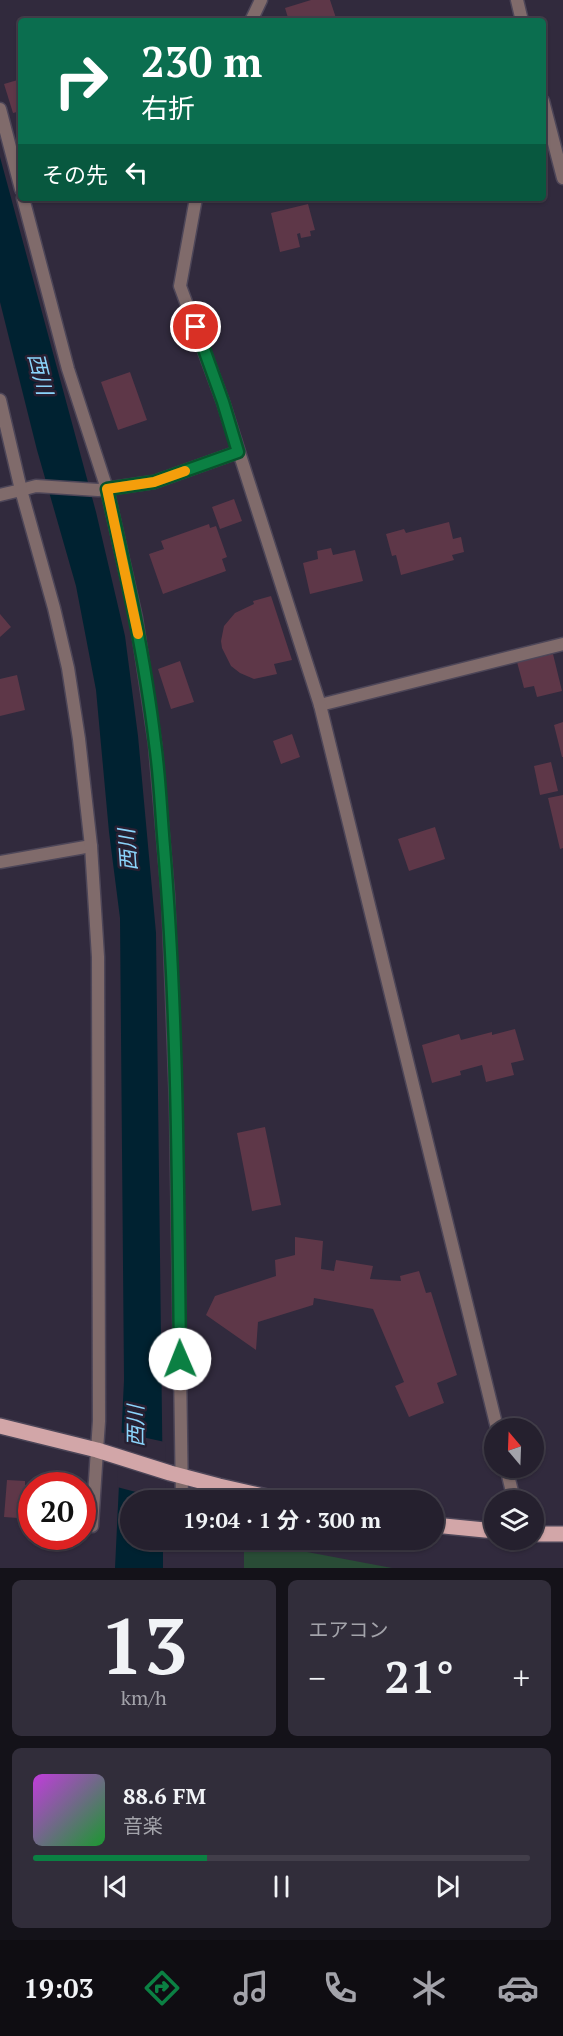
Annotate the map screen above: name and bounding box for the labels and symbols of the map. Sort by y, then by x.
pin [170,301,221,352]
water label: 西川 [22,350,60,399]
water label: 西川 [111,826,142,872]
position arrow [148,1327,212,1391]
water label: 西川 [121,1403,149,1447]
north arrow [484,1418,544,1478]
speed limit sign: 20 [18,1472,96,1550]

